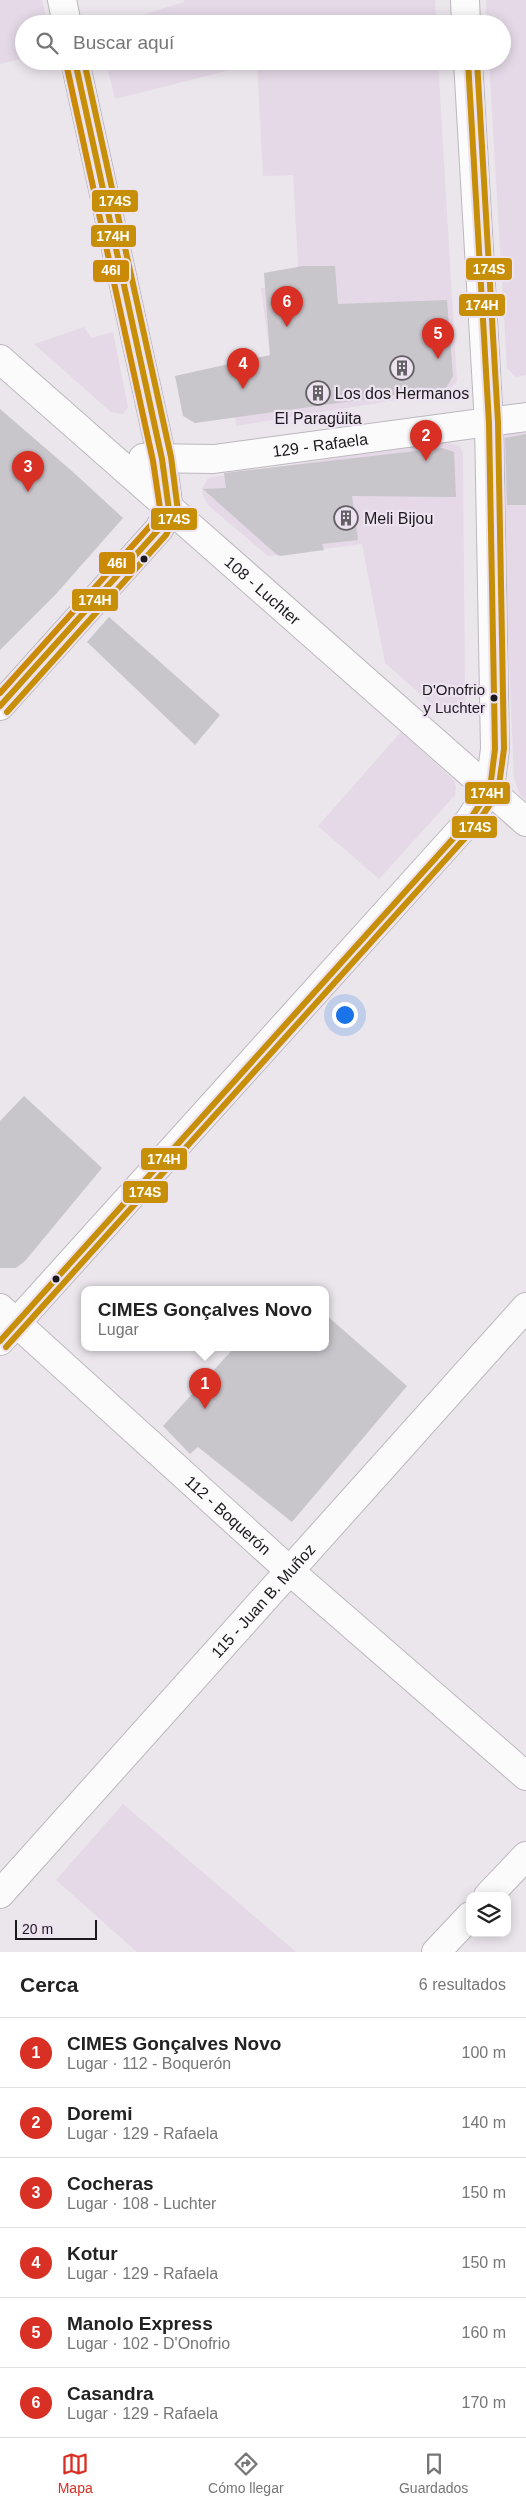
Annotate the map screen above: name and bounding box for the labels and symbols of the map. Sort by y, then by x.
line badge: 174S [91,189,139,213]
text: 174S [99,193,131,209]
line badge: 174H [90,224,137,248]
text: 174H [96,228,130,244]
line badge: 174S [465,257,513,281]
line badge: 46I [92,259,130,283]
text: 174S [473,261,505,277]
text: 46I [101,262,121,278]
pin: 6 [271,286,303,327]
line badge: 174H [458,293,506,317]
text: 174H [465,297,499,313]
pin: 5 [422,318,454,359]
pin: 4 [227,348,259,389]
building icon: Los dos Hermanos [389,355,415,381]
building icon: El Paragüita [305,380,331,406]
place label: Los dos Hermanos [335,385,469,402]
place label: El Paragüita [274,410,362,427]
pin: 2 [410,420,442,461]
street label: 129 - Rafaela [271,430,369,460]
pin: 3 [12,451,44,492]
building icon: Meli Bijou [333,505,359,531]
line badge: 174S [150,507,198,531]
place label: Meli Bijou [364,510,433,527]
text: 174S [158,511,190,527]
line badge: 46I [98,551,136,575]
street label: 108 - Luchter [221,553,304,629]
unlabelled marker [139,554,149,564]
text: 46I [107,555,127,571]
line badge: 174H [71,588,119,612]
text: 174H [78,592,112,608]
place label: D'Onofrio y Luchter [422,681,485,716]
marker: D'Onofrio y Luchter [489,693,499,703]
line badge: 174H [464,781,511,805]
text: 174H [470,785,504,801]
line badge: 174S [451,815,498,839]
text: 174S [459,819,491,835]
your location [332,1002,358,1028]
line badge: 174H [140,1147,188,1171]
text: 174H [147,1151,181,1167]
line badge: 174S [122,1180,169,1204]
text: 174S [129,1184,161,1200]
unlabelled marker [51,1274,61,1284]
pin: 1 [189,1368,221,1409]
street label: 112 - Boquerón [182,1472,274,1558]
street label: 115 - Juan B. Muñoz [208,1541,319,1661]
scale bar [15,1917,98,1940]

